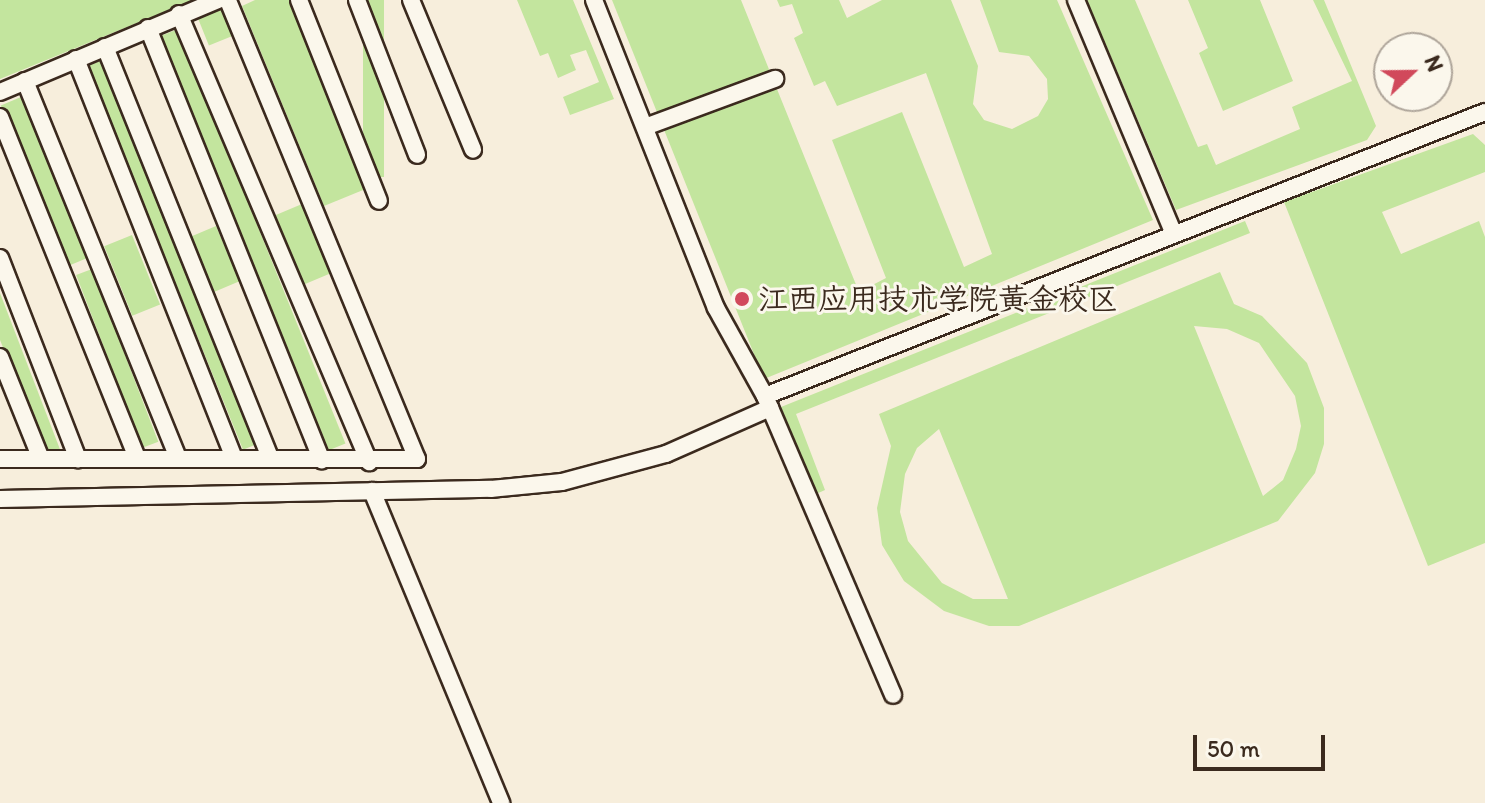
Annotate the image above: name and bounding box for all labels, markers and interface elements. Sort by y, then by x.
north arrow [1373,32,1453,112]
text: N [1419,52,1449,76]
place label: 江西应用技术学院黄金校区 [758,281,1118,317]
marker: 江西应用技术学院黄金校区 [733,290,751,308]
scale bar [1197,719,1329,769]
text: 50 m [1207,734,1260,763]

